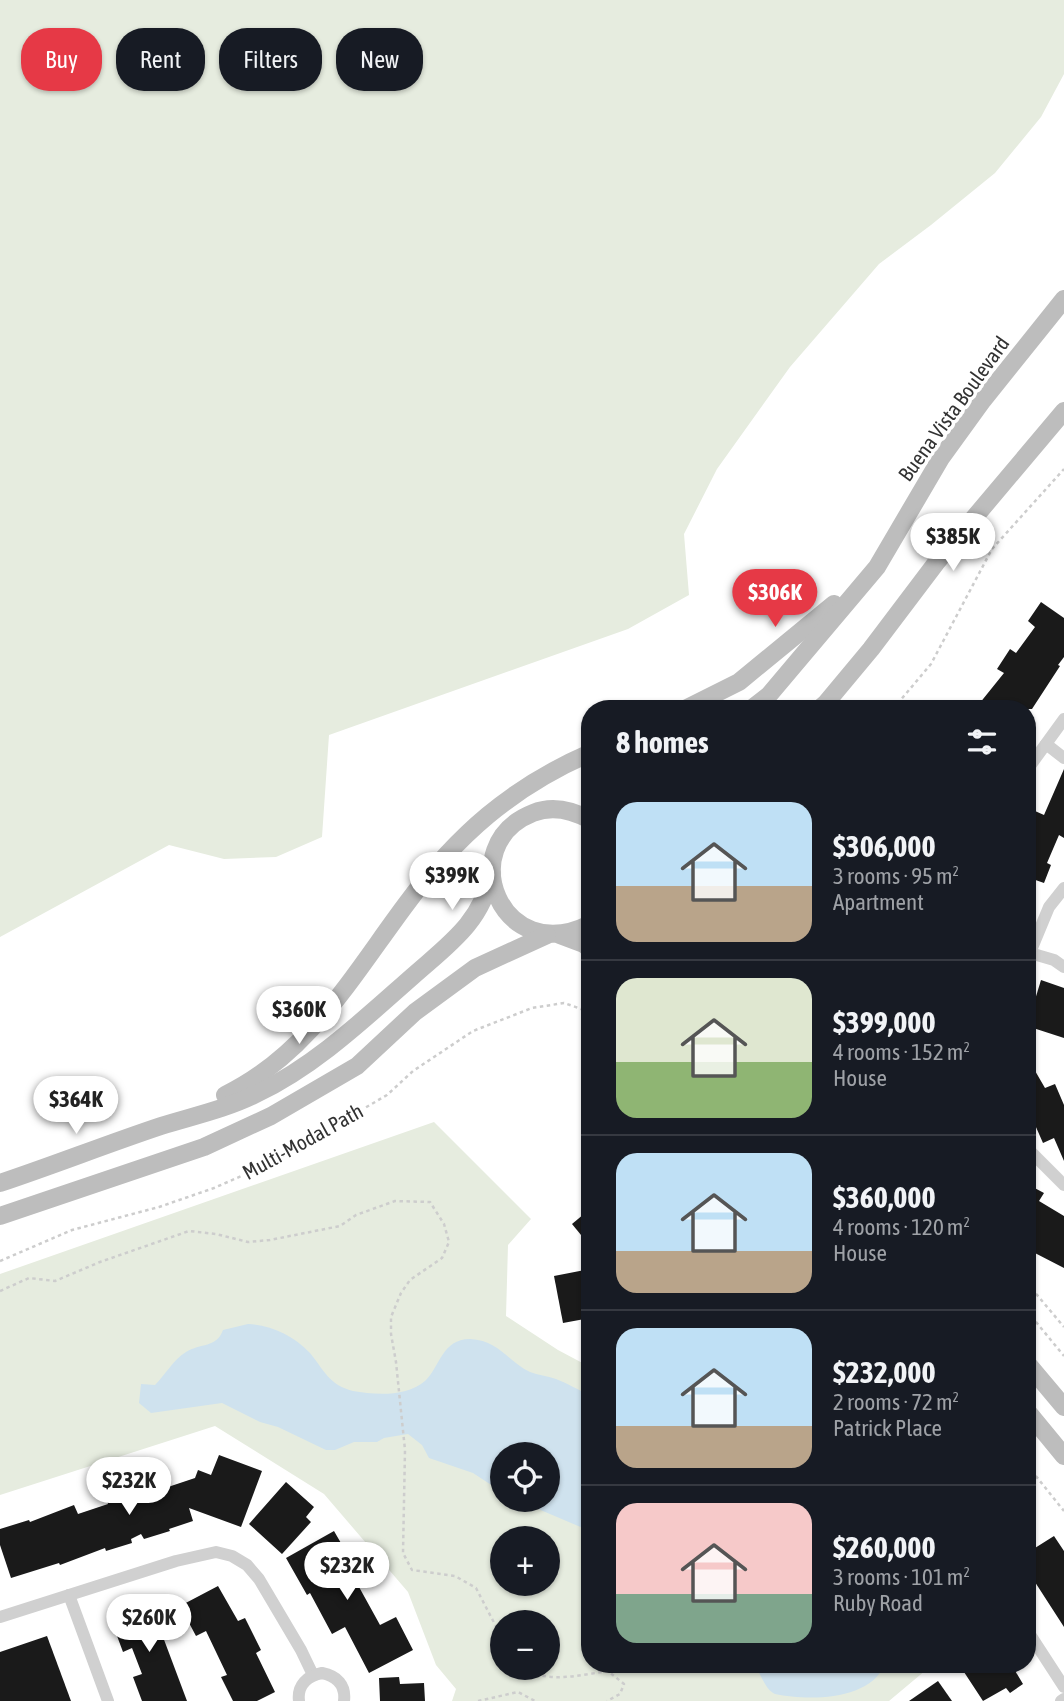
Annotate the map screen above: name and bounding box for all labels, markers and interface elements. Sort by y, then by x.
chip: Buy [21,28,102,91]
chip: Rent [116,28,205,91]
chip: Filters [219,28,322,91]
chip: New [336,28,423,91]
street label: Buena Vista Boulevard [893,332,1014,485]
pin: $385K [904,514,1002,573]
text: $385K [926,523,980,549]
pin: $306K [726,570,824,629]
text: $306K [748,579,802,605]
icon: filters [963,723,1001,761]
text: 8 homes [616,725,709,759]
text: $306,000 [833,829,936,863]
icon: home [672,830,756,914]
pin: $399K [403,852,501,912]
text: $399K [425,862,479,888]
text: 3 rooms · 95 m² [833,863,959,889]
text: Apartment [833,889,924,915]
pin: $360K [250,986,348,1046]
text: $360K [272,996,326,1022]
text: $399,000 [833,1005,936,1039]
icon: home [672,1006,756,1090]
text: 4 rooms · 152 m² [833,1039,970,1065]
text: House [833,1065,887,1091]
pin: $364K [27,1076,125,1136]
text: $364K [49,1086,103,1112]
street label: Multi-Modal Path [238,1098,367,1184]
text: $360,000 [833,1180,936,1214]
icon: home [672,1181,756,1265]
text: 4 rooms · 120 m² [833,1214,970,1240]
text: House [833,1240,887,1266]
text: $232,000 [833,1355,936,1389]
icon: home [672,1356,756,1440]
text: 2 rooms · 72 m² [833,1389,959,1415]
text: Patrick Place [833,1415,942,1441]
map controls [490,1442,560,1680]
button: locate [490,1442,560,1512]
pin: $232K [80,1458,178,1517]
text: $232K [102,1467,156,1493]
button: + [490,1526,560,1596]
text: $260,000 [833,1530,936,1564]
icon: home [672,1531,756,1615]
pin: $232K [298,1542,396,1602]
text: $232K [320,1552,374,1578]
text: 3 rooms · 101 m² [833,1564,970,1590]
text: Ruby Road [833,1590,923,1616]
pin: $260K [100,1594,198,1654]
text: $260K [122,1604,176,1630]
button: − [490,1610,560,1680]

